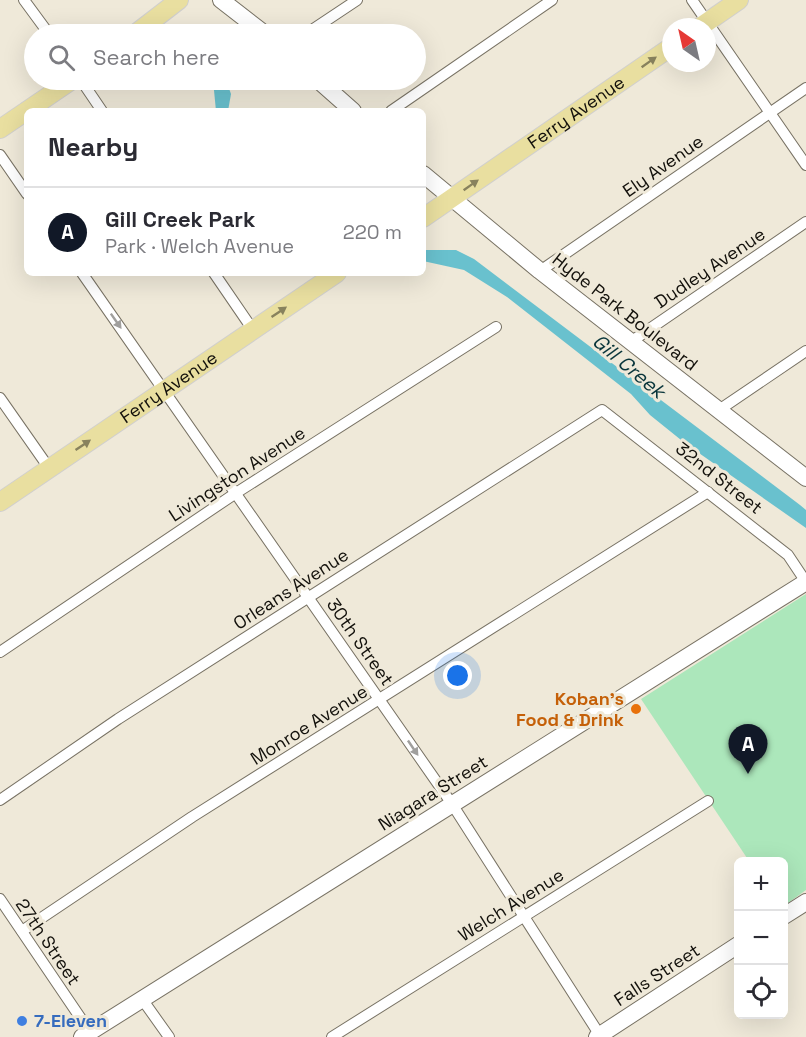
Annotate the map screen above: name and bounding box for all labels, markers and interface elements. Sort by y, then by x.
north arrow [662,18,716,72]
search box [24,24,426,90]
icon: search [45,41,78,74]
text: Search here [93,43,220,71]
one-way arrow [640,56,656,68]
street label: Ferry Avenue [523,70,629,154]
street label: Ely Avenue [618,129,708,202]
text: Nearby [48,130,138,164]
one-way arrow [463,179,479,191]
text: Gill Creek Park [105,205,255,233]
text: A [61,219,74,245]
text: 220 m [343,219,402,245]
street label: Dudley Avenue [650,222,769,313]
text: Park · Welch Avenue [105,233,294,259]
street label: Hyde Park Boulevard [548,248,703,376]
one-way arrow [271,306,287,318]
one-way arrow [110,313,121,329]
water label: Gill Creek [587,328,673,406]
street label: Ferry Avenue [115,346,222,428]
street label: Livingston Avenue [164,421,309,526]
street label: 32nd Street [671,437,767,519]
one-way arrow [75,440,91,451]
street label: Orleans Avenue [229,543,353,634]
street label: 30th Street [322,594,399,690]
your location [443,661,472,690]
street label: Monroe Avenue [246,679,372,770]
place label: Koban's Food & Drink [516,687,624,731]
marker: Koban's Food & Drink [629,702,643,716]
pin: A [728,724,768,774]
one-way arrow [407,740,418,756]
street label: Niagara Street [374,750,492,835]
map controls [734,857,788,1019]
button: + [734,857,788,911]
street label: Welch Avenue [454,863,568,946]
street label: 27th Street [11,894,86,990]
button: − [734,911,788,965]
street label: Falls Street [609,938,704,1011]
button: locate [734,965,788,1019]
place label: 7-Eleven [34,1009,107,1032]
marker: 7-Eleven [15,1014,29,1028]

